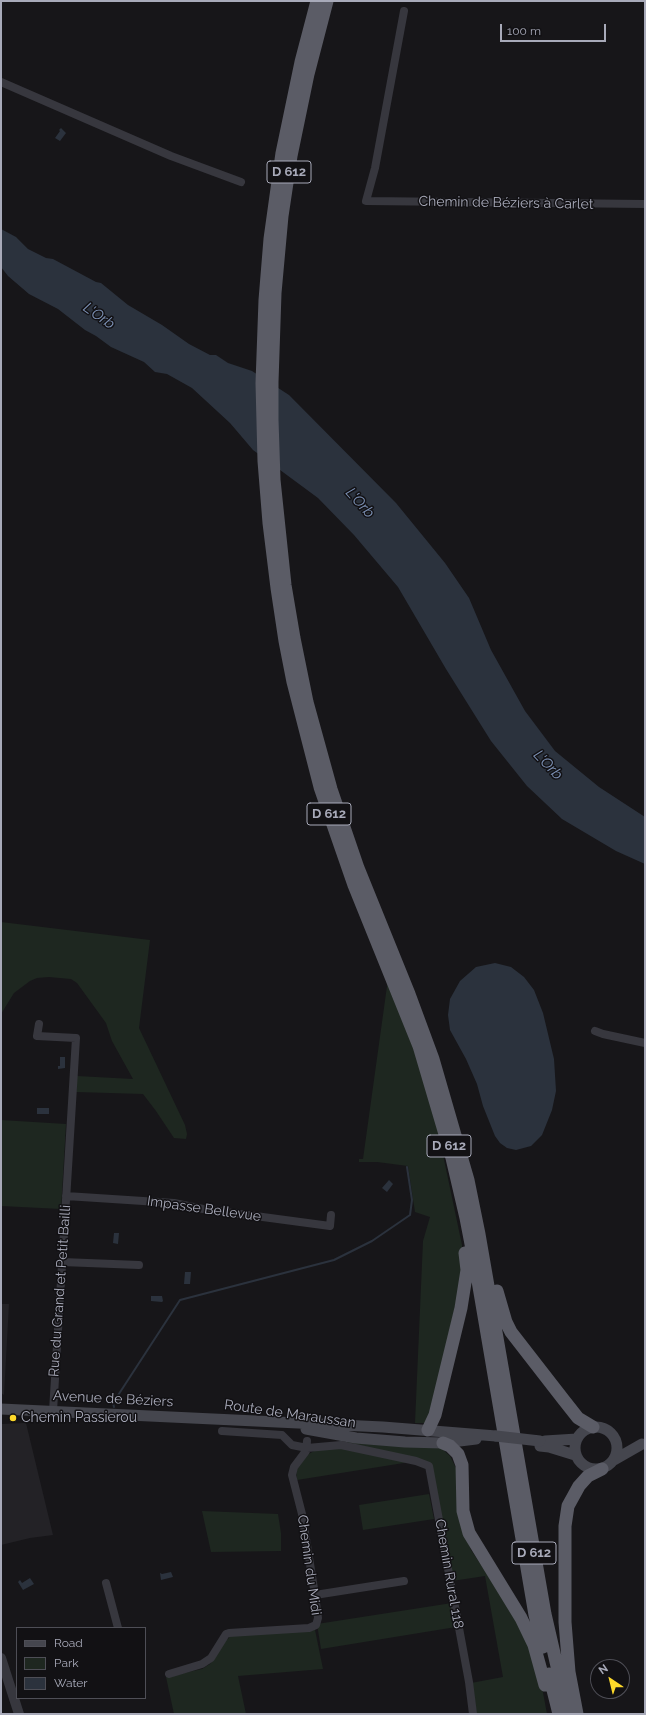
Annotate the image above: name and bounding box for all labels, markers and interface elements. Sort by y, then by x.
scale bar [502,16,608,42]
text: 100 m [507,24,541,38]
road number: D 612 [267,161,311,183]
street label: Chemin de Béziers à Carlet [418,193,594,213]
water label: L'Orb [80,299,118,333]
water label: L'Orb [342,484,378,522]
water label: L'Orb [529,746,567,784]
road number: D 612 [307,803,351,825]
road number: D 612 [427,1135,471,1157]
street label: Impasse Bellevue [146,1193,262,1225]
street label: Rue du Grand et Petit Bailli [46,1204,74,1378]
street label: Avenue de Béziers [52,1387,174,1411]
street label: Route de Maraussan [223,1396,357,1432]
place label: Chemin Passierou [21,1410,137,1426]
marker: Chemin Passierou [8,1413,18,1423]
street label: Chemin du Midi [294,1514,324,1616]
street label: Chemin Rural 118 [431,1518,467,1630]
road number: D 612 [512,1542,556,1564]
legend [16,1627,146,1699]
text: Road [54,1636,83,1650]
text: Park [54,1656,79,1670]
north arrow [590,1659,630,1699]
text: N [596,1662,611,1677]
text: Water [54,1676,88,1690]

